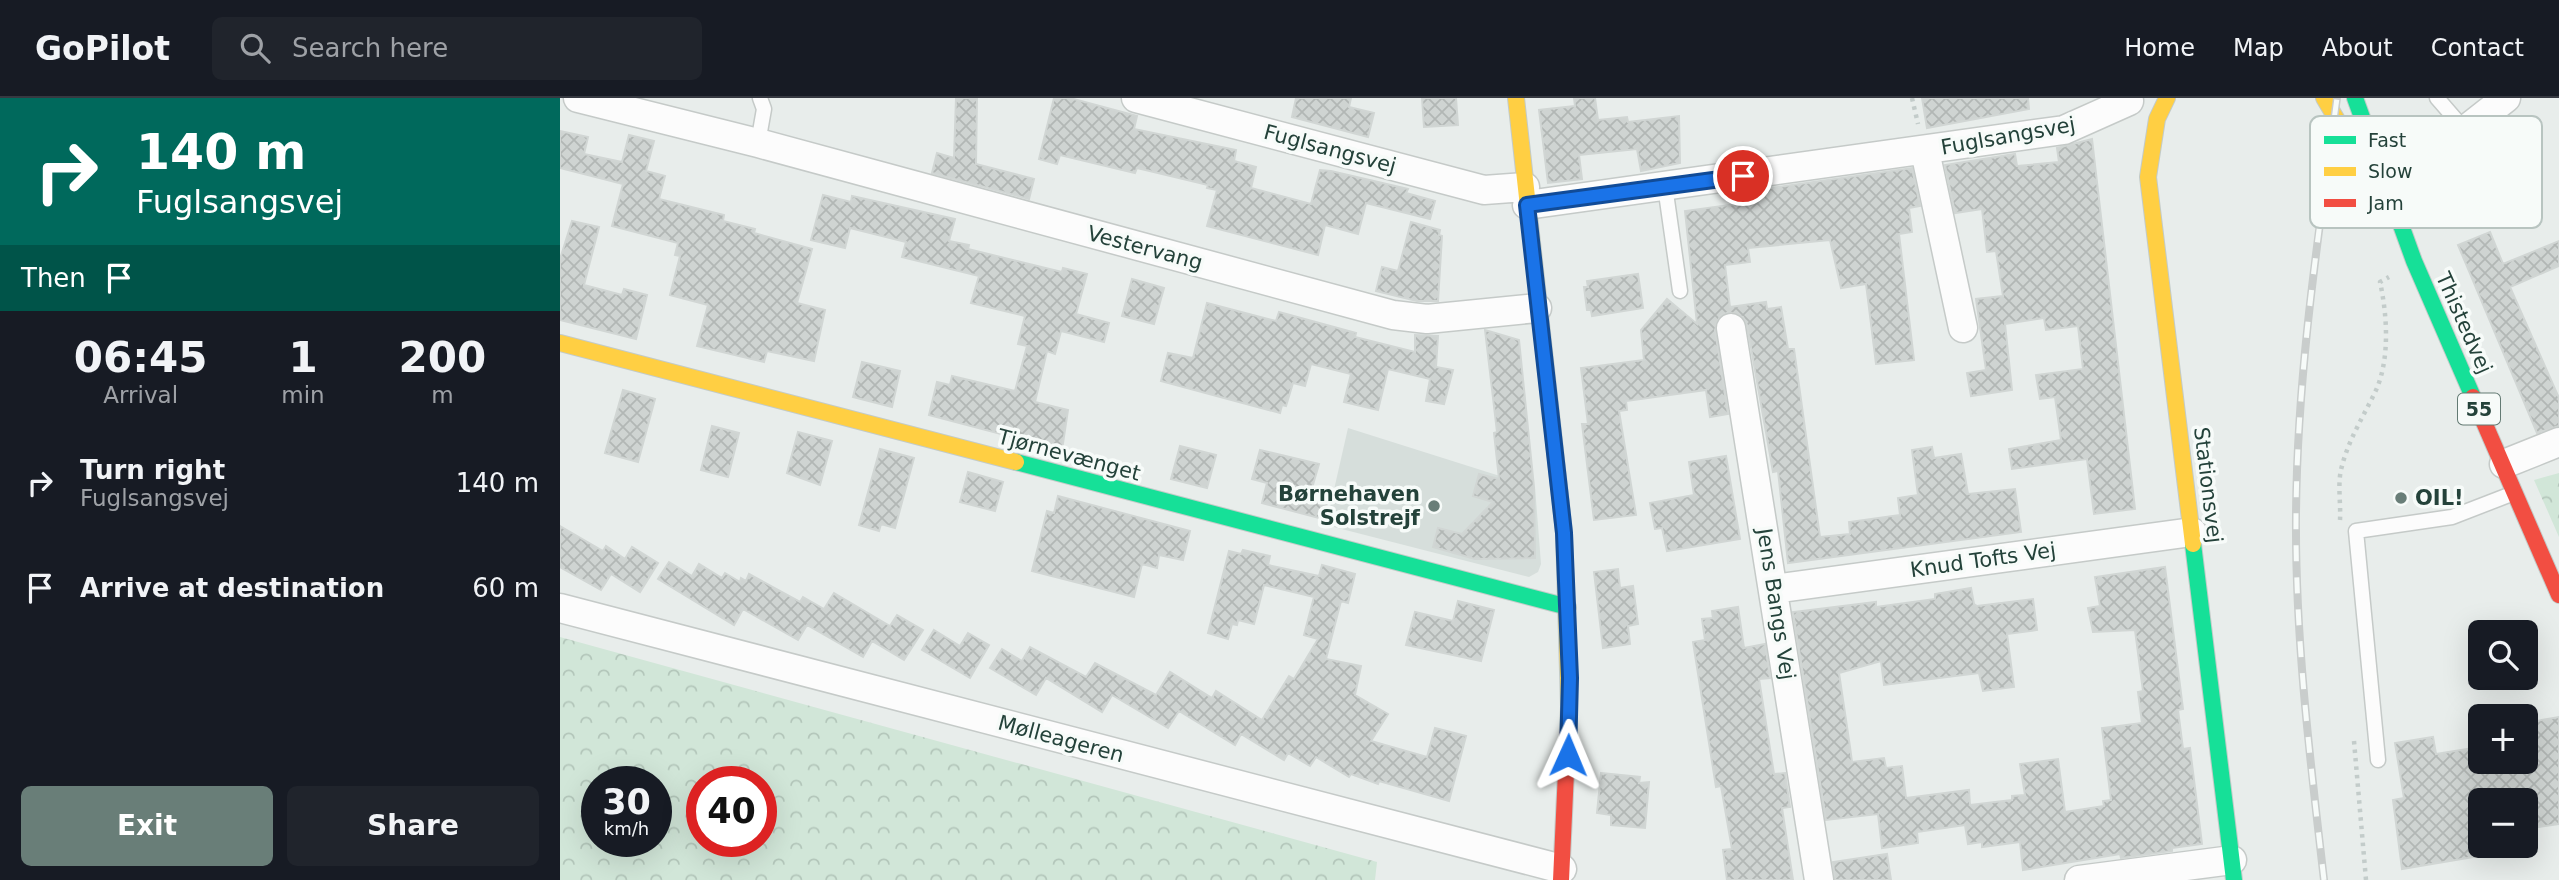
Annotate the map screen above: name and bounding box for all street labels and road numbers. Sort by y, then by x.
street label: Fuglsangsvej [1939,112,2077,160]
street label: Fuglsangsvej [1261,120,1399,178]
street label: Vestervang [1085,221,1205,275]
street label: Thistedvej [2431,268,2497,377]
road number: 55 [2458,394,2500,424]
street label: Tjørnevænget [994,424,1143,486]
street label: Stationsvej [2189,426,2227,544]
street label: Jens Bangs Vej [1752,525,1800,681]
street label: Knud Tofts Vej [1909,538,2057,582]
street label: Mølleageren [996,711,1126,767]

